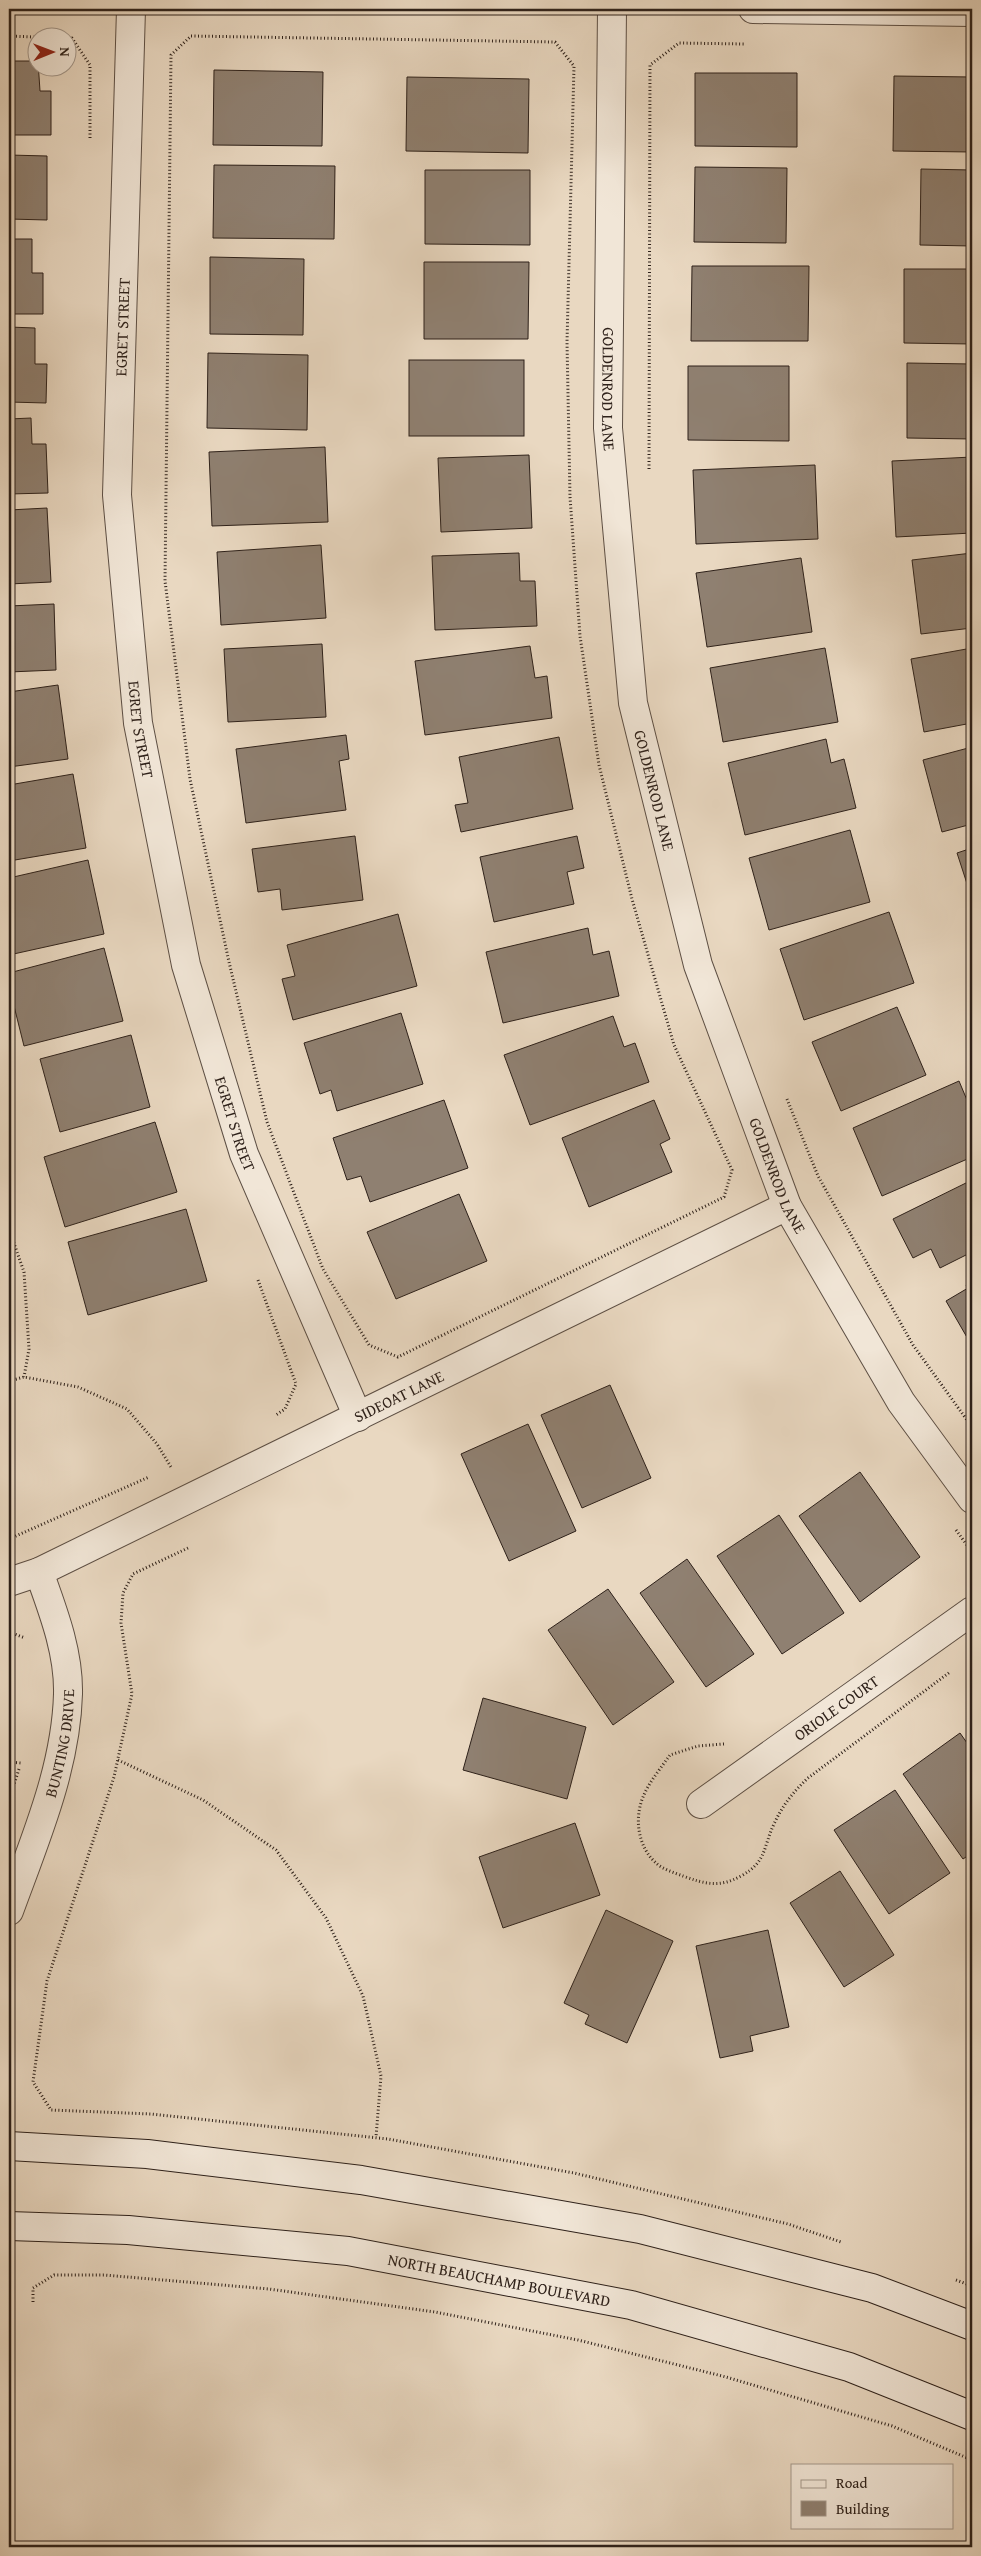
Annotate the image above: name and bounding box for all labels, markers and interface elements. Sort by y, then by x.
north arrow [28,28,78,78]
text: N [55,47,75,57]
street label: EGRET STREET [108,277,136,377]
street label: GOLDENROD LANE [596,327,622,452]
street label: EGRET STREET [122,680,161,780]
street label: GOLDENROD LANE [628,727,681,853]
street label: EGRET STREET [209,1073,262,1175]
street label: GOLDENROD LANE [743,1114,812,1238]
street label: SIDEOAT LANE [350,1364,448,1428]
street label: ORIOLE COURT [789,1669,884,1746]
street label: BUNTING DRIVE [38,1689,80,1800]
street label: NORTH BEAUCHAMP BOULEVARD [386,2247,613,2313]
legend [791,2464,954,2528]
text: Road [836,2472,867,2493]
text: Building [836,2498,890,2519]

